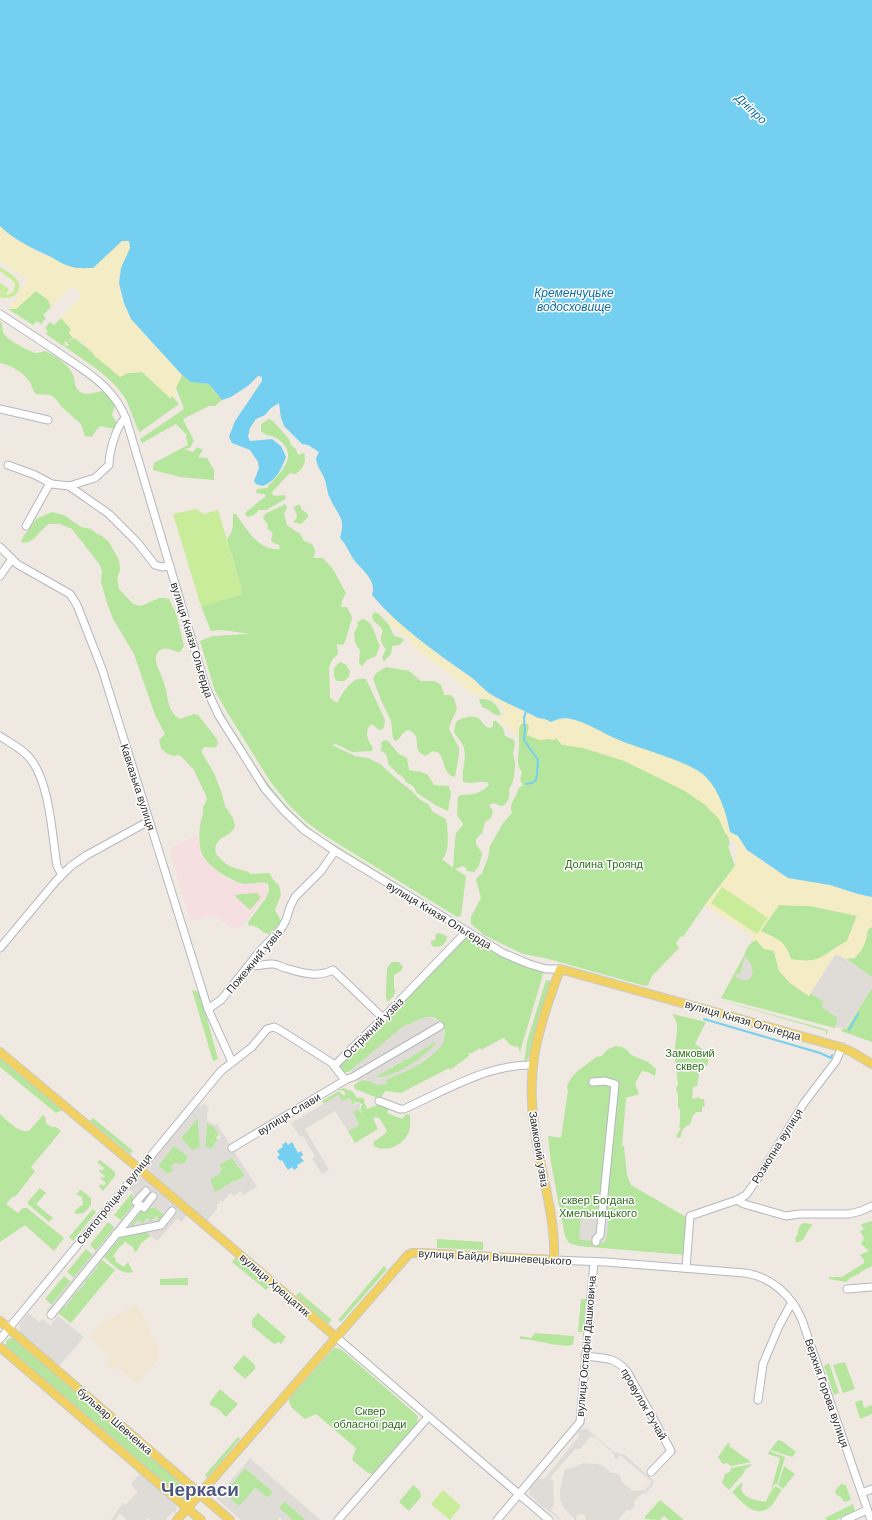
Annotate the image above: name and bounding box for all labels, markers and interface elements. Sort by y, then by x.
water label: Дніпро [731,90,770,127]
water label: Кременчуцьке водосховище [534,286,614,314]
street label: вулиця Князя Ольгерда [169,581,216,700]
street label: Кавказька вулиця [118,742,158,832]
park label: Долина Троянд [565,858,644,870]
street label: вулиця Князя Ольгерда [384,879,494,952]
street label: Пожежний узвіз [224,927,284,995]
street label: Остріжний узвіз [340,995,406,1061]
street label: вулиця Князя Ольгерда [684,998,803,1043]
park label: Замковий сквер [665,1047,715,1072]
street label: вулиця Слави [255,1091,323,1137]
street label: Розкопна вулиця [749,1106,805,1186]
street label: Замковий узвіз [527,1110,551,1188]
street label: Святотроїцька вулиця [74,1151,154,1247]
park label: сквер Богдана Хмельницького [559,1194,637,1219]
street label: вулиця Байди Вишневецького [418,1247,572,1267]
street label: вулиця Хрещатик [237,1251,313,1319]
street label: вулиця Остафія Дашковича [574,1274,598,1417]
street label: Верхня Горова вулиця [803,1337,851,1449]
street label: провулок Ручай [619,1366,669,1442]
street label: бульвар Шевченка [75,1385,155,1457]
park label: Сквер обласної ради [333,1405,407,1430]
district label: Черкаси [161,1479,239,1500]

